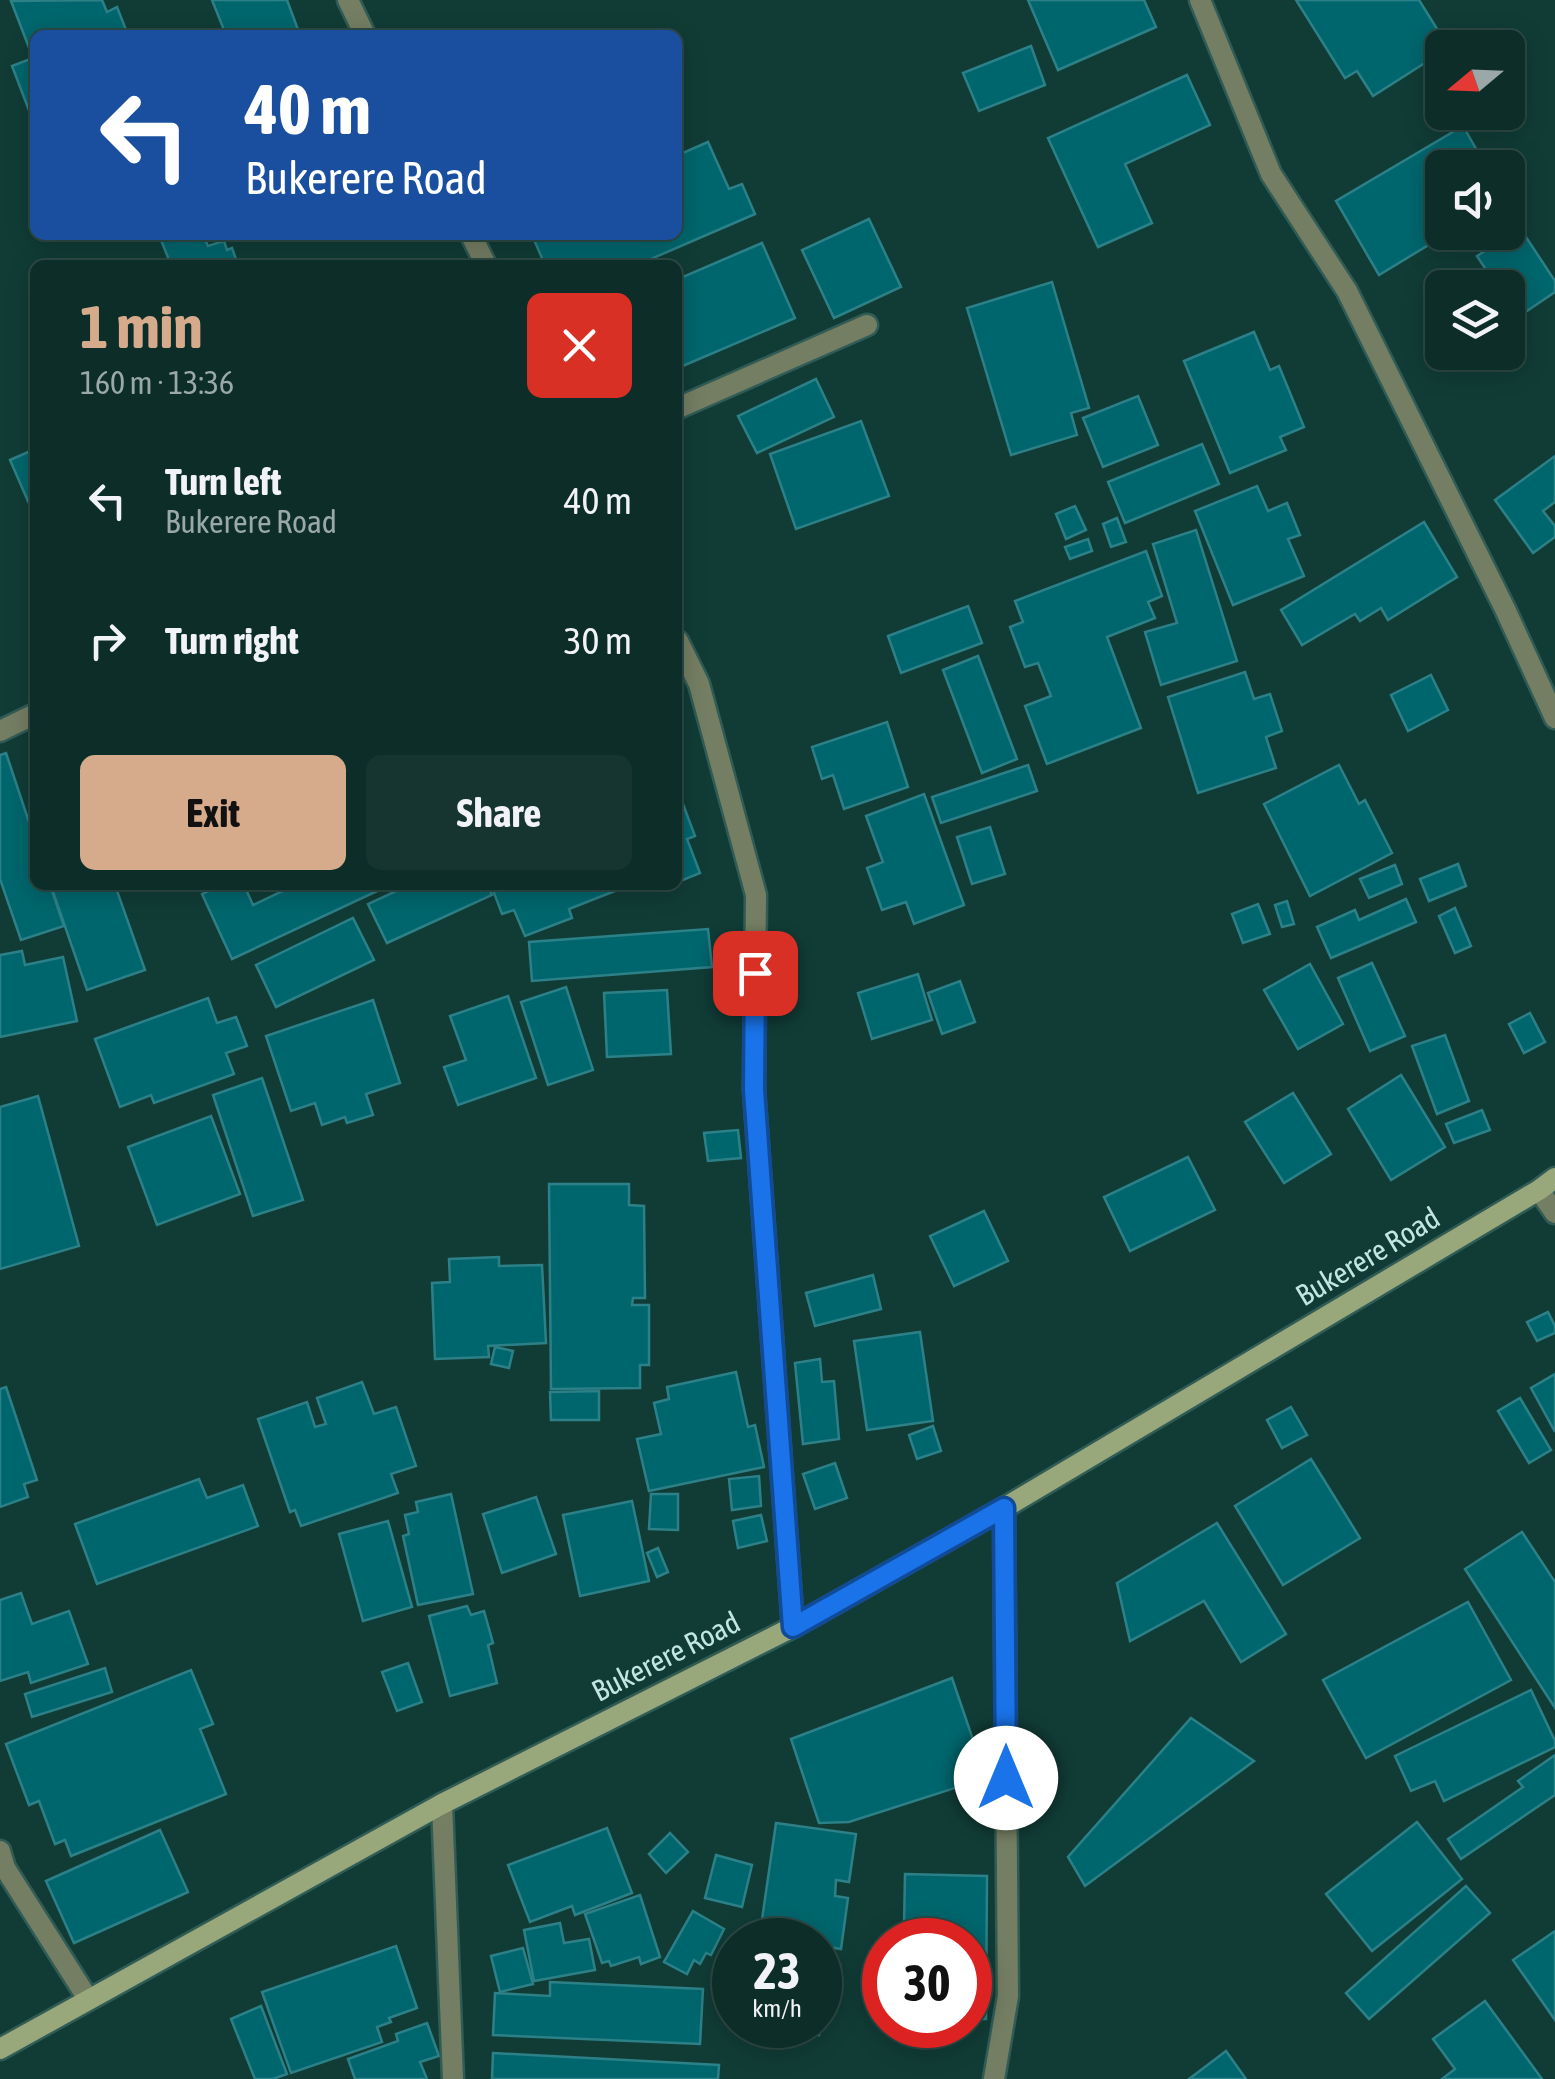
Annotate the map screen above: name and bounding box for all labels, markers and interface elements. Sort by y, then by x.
north arrow [1425,30,1525,130]
map controls [1425,30,1525,370]
text: 40 m [245,69,371,149]
icon: left [80,70,210,200]
button: sound [1425,150,1525,250]
text: Bukerere Road [245,152,487,204]
button: layers [1425,270,1525,370]
text: 1 min [80,292,203,361]
button: close [527,293,632,398]
text: 160 m · 13:36 [80,364,234,401]
text: Turn left [165,460,281,503]
icon: left [80,473,135,528]
text: 40 m [564,479,632,522]
text: Bukerere Road [165,503,337,540]
icon: right [80,613,135,668]
text: Turn right [165,619,299,662]
text: 30 m [564,619,632,662]
button: Exit [80,755,346,870]
button: Share [366,755,632,870]
pin [713,931,798,1016]
icon: arrive [728,946,783,1001]
street label: Bukerere Road [1290,1200,1445,1312]
street label: Bukerere Road [586,1604,745,1708]
position arrow [954,1726,1058,1830]
speed limit sign: 30 [862,1918,992,2048]
text: 23 [753,1942,800,2000]
text: km/h [752,1994,802,2022]

